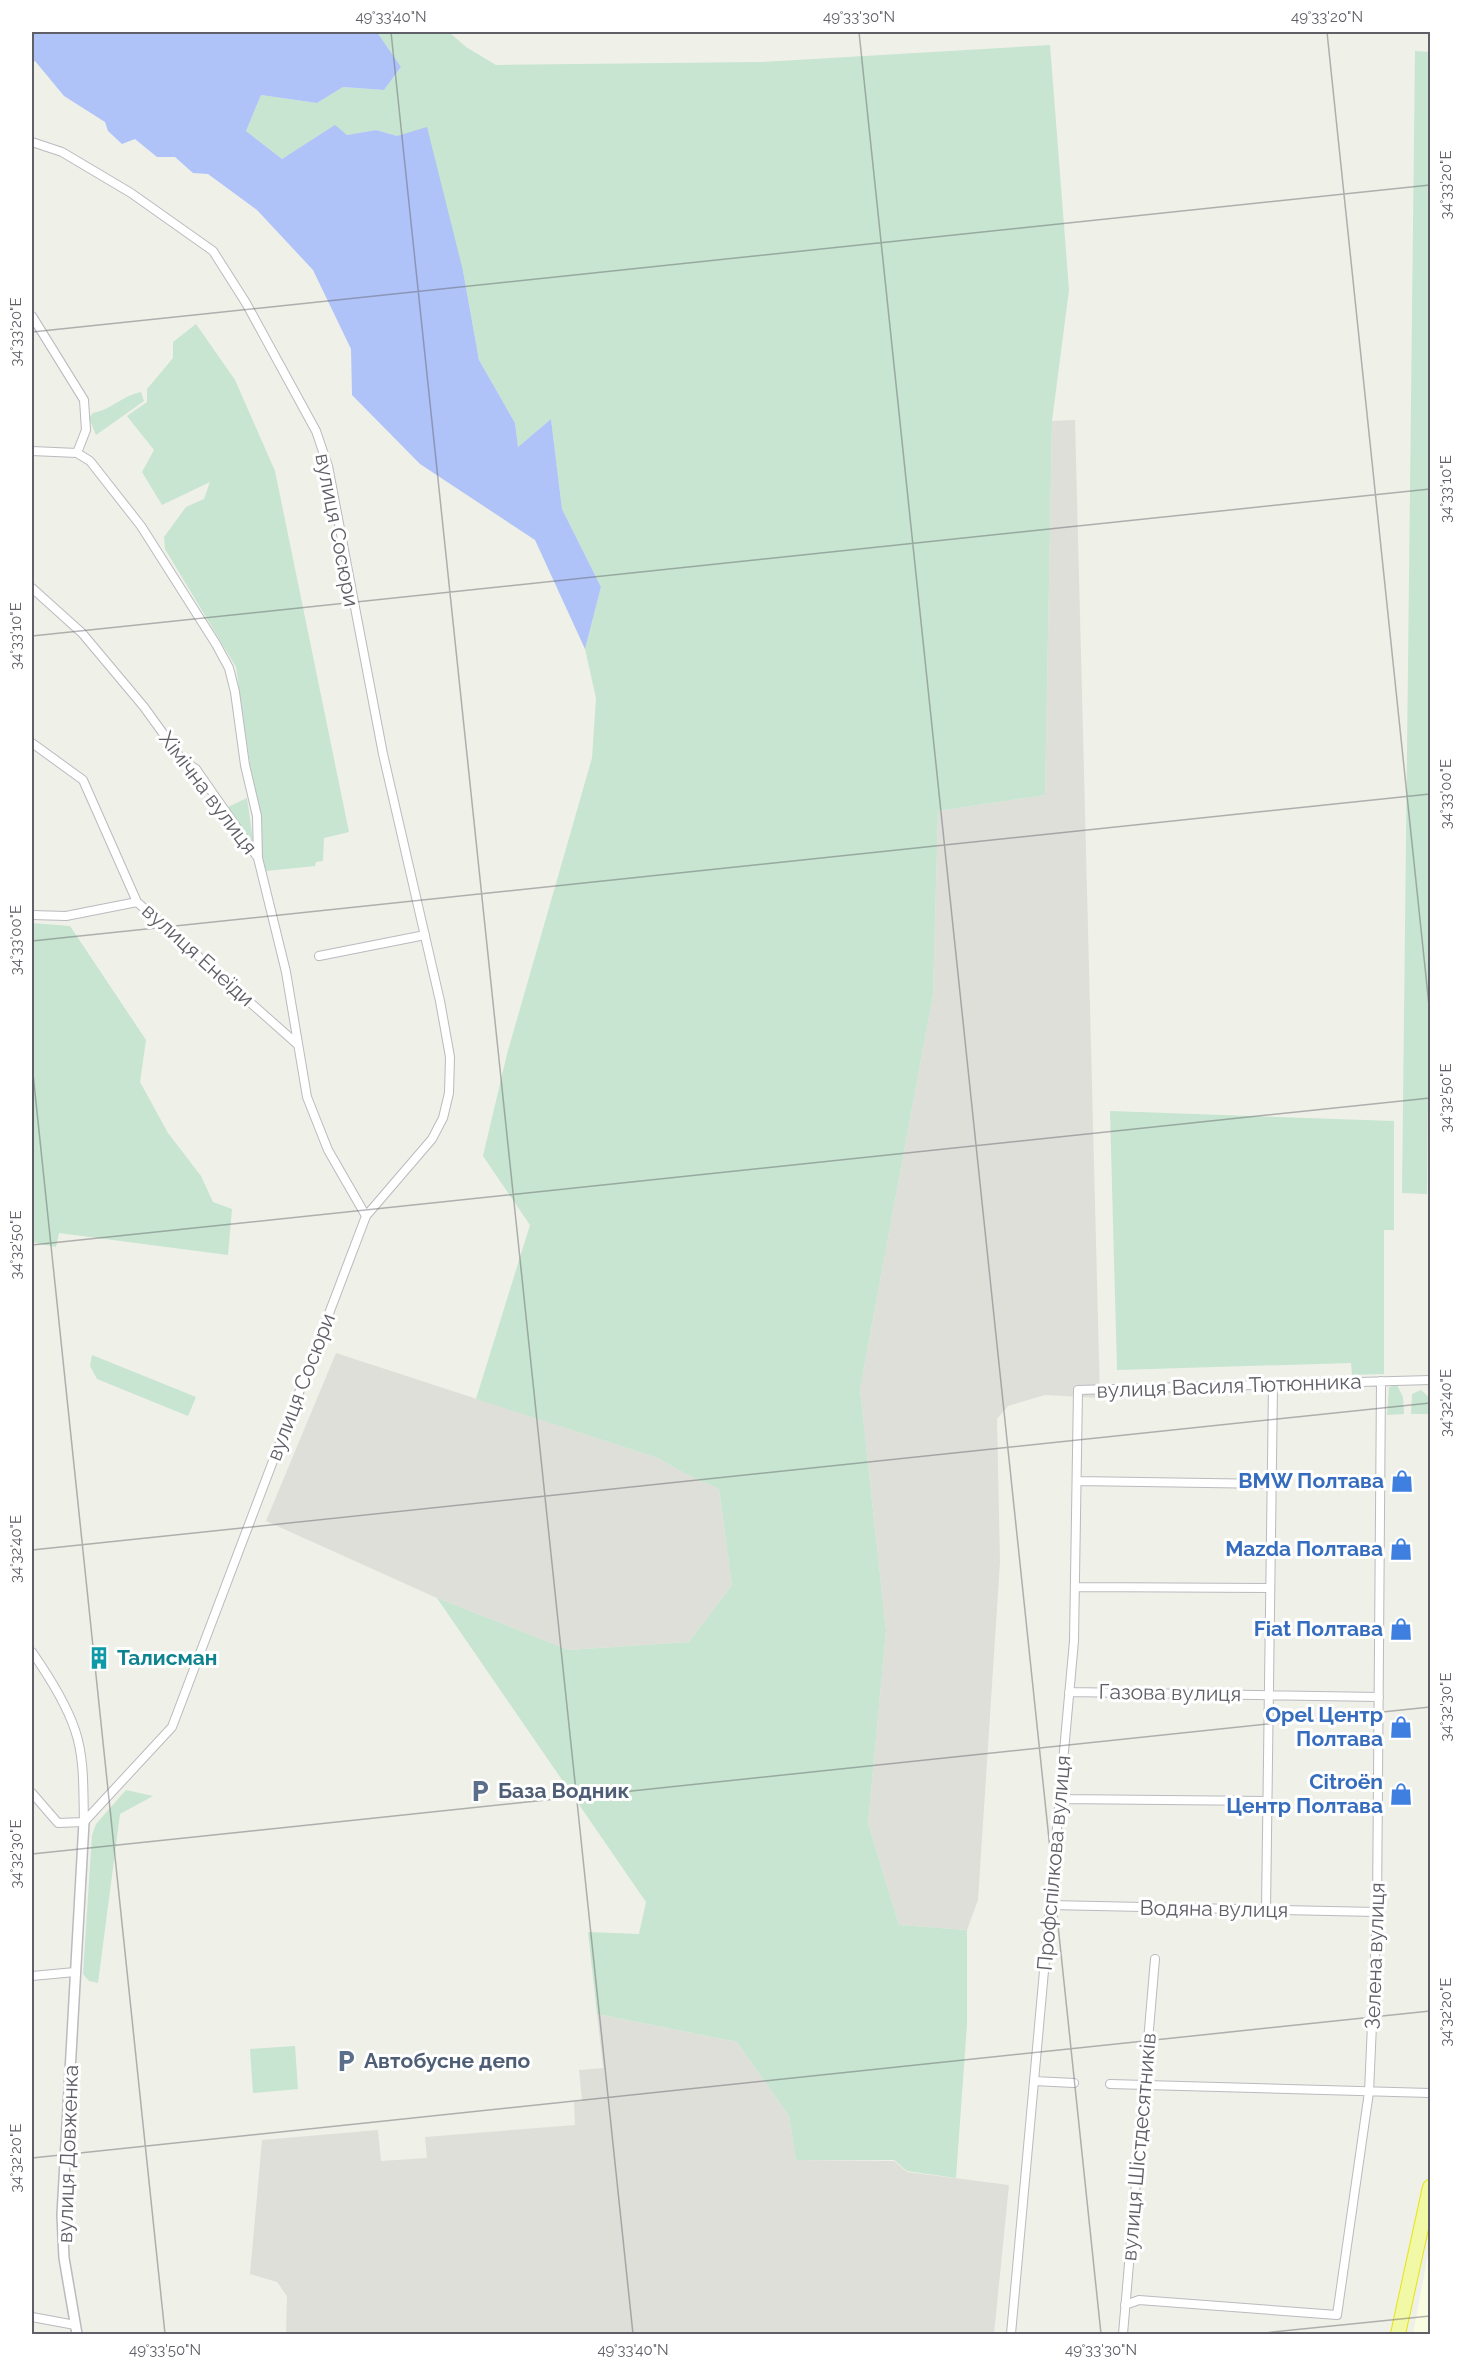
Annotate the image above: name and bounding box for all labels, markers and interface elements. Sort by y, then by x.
text: 49°33'40"N [355,8,427,26]
text: 49°33'30"N [823,8,895,26]
text: 49°33'20"N [1291,8,1363,26]
text: 34°33'20"E [1437,150,1455,220]
text: 34°33'20"E [7,297,25,367]
street label: вулиця Сосюри [310,451,365,609]
text: 34°33'10"E [1437,455,1455,523]
text: 34°33'10"E [7,602,25,670]
street label: Хімічна вулиця [154,726,263,859]
text: 34°33'00"E [1437,759,1455,829]
street label: вулиця Енеїди [137,898,259,1011]
text: 34°33'00"E [7,905,25,975]
text: 34°32'50"E [1437,1063,1455,1133]
text: 34°32'50"E [7,1210,25,1280]
street label: вулиця Сосюри [261,1310,340,1464]
street label: вулиця Василя Тютюнника [1096,1368,1362,1403]
text: 34°32'40"E [1437,1369,1455,1437]
place label: BMW Полтава [1238,1468,1384,1493]
shop icon: BMW Полтава [1389,1468,1415,1494]
text: 34°32'40"E [7,1515,25,1583]
place label: Mazda Полтава [1225,1536,1383,1561]
shop icon: Mazda Полтава [1388,1536,1414,1562]
place label: Fiat Полтава [1254,1616,1383,1641]
shop icon: Fiat Полтава [1388,1616,1414,1642]
building icon: Талисман [86,1645,112,1671]
place label: Талисман [117,1645,218,1670]
text: 34°32'30"E [1437,1672,1455,1742]
street label: Газова вулиця [1099,1679,1241,1706]
place label: Opel Центр Полтава [1265,1702,1383,1751]
shop icon: Opel Центр Полтава [1388,1714,1414,1740]
street label: Профспілкова вулиця [1032,1754,1075,1972]
place label: Citroën Центр Полтава [1226,1769,1383,1818]
parking icon: База Водник [467,1778,493,1804]
place label: База Водник [498,1778,629,1803]
shop icon: Citroën Центр Полтава [1388,1781,1414,1807]
text: 34°32'30"E [7,1819,25,1889]
street label: Зелена вулиця [1359,1882,1390,2030]
street label: Водяна вулиця [1139,1895,1289,1922]
text: 34°32'20"E [1437,1978,1455,2046]
street label: вулиця Шістдесятників [1116,2032,1161,2262]
parking icon: Автобусне депо [333,2048,359,2074]
place label: Автобусне депо [364,2048,530,2073]
street label: вулиця Довженка [52,2064,83,2244]
text: 34°32'20"E [7,2124,25,2192]
text: 49°33'50"N [129,2341,201,2359]
text: 49°33'40"N [597,2341,669,2359]
text: 49°33'30"N [1065,2341,1137,2359]

